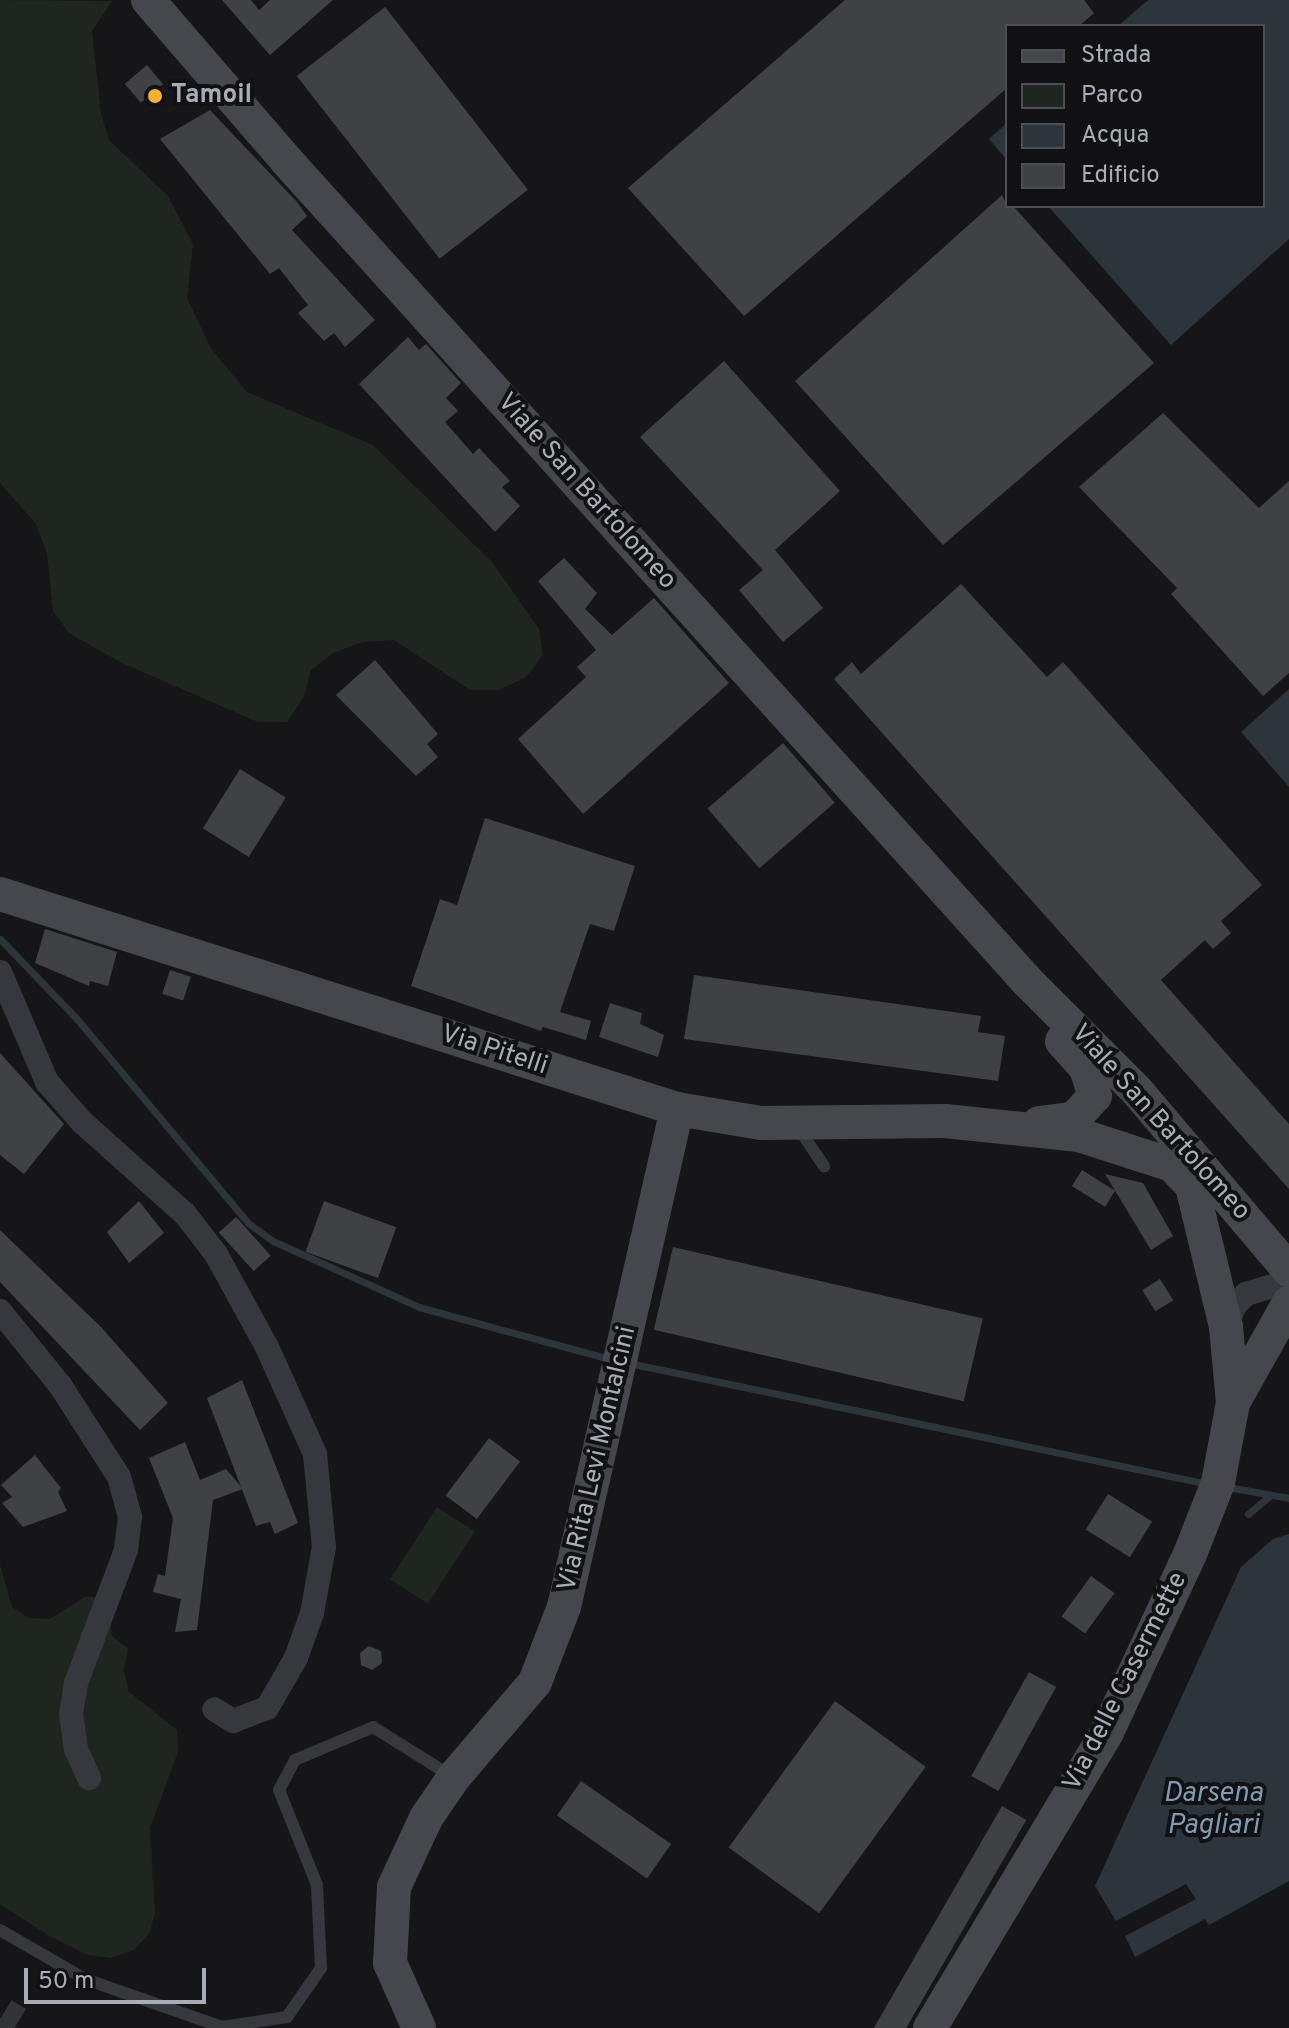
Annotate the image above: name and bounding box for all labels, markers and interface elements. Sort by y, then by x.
legend [1005,24,1265,208]
text: Strada [1081,41,1151,71]
place label: Tamoil [171,80,252,112]
text: Parco [1081,81,1143,111]
marker: Tamoil [146,87,164,105]
text: Acqua [1081,121,1149,151]
text: Edificio [1081,161,1160,191]
street label: Viale San Bartolomeo [490,388,682,596]
street label: Via Pitelli [437,1019,551,1083]
street label: Viale San Bartolomeo [1064,1019,1256,1227]
street label: Via Rita Levi Montalcini [552,1323,644,1595]
street label: Via delle Casermette [1057,1567,1195,1797]
water label: Darsena Pagliari [1163,1777,1263,1843]
scale bar [28,1952,210,2002]
text: 50 m [38,1967,94,1997]

